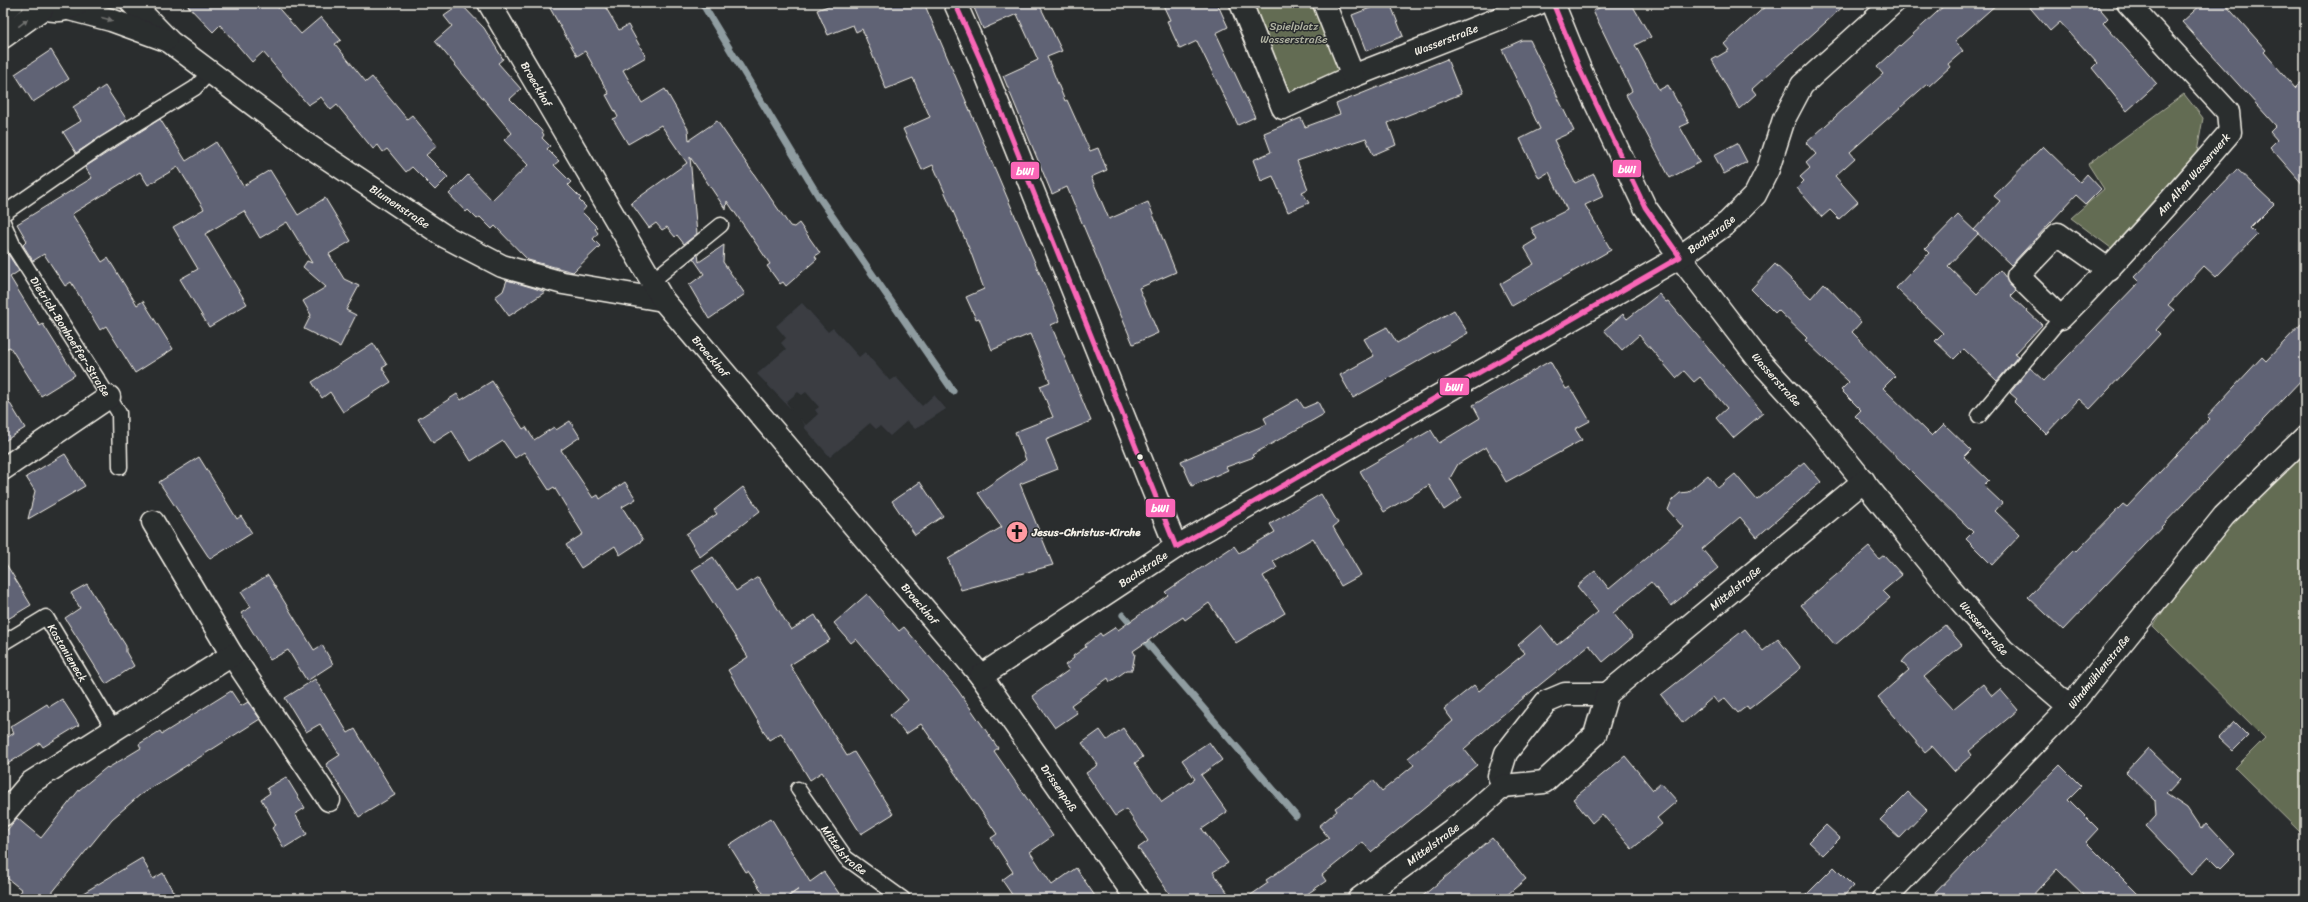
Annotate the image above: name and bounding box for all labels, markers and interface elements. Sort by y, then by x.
one-way arrow [101,16,113,22]
park label: Spielplatz Wasserstraße [1260,17,1328,49]
street label: Wasserstraße [1411,18,1481,61]
one-way arrow [17,19,28,28]
street label: Broeckhof [516,58,558,112]
street label: Am Alten Wasserwerk [2151,128,2235,221]
line badge: bWi [1612,159,1642,178]
text: bWi [1617,160,1637,179]
line badge: bWi [1010,161,1040,180]
text: bWi [1015,162,1035,181]
street label: Blumenstraße [366,179,434,234]
street label: Bachstraße [1683,210,1740,258]
street label: Dietrich-Bonhoeffer-Straße [25,273,116,401]
street label: Broeckhof [687,331,735,383]
street label: Wasserstraße [1747,348,1807,411]
line badge: bWi [1439,377,1470,396]
text: bWi [1444,378,1464,397]
unlabelled marker [1135,452,1145,462]
line badge: bWi [1145,498,1176,518]
text: bWi [1150,499,1170,518]
church icon: Jesus-Christus-Kirche [1004,519,1030,545]
place label: Jesus-Christus-Kirche [1031,523,1141,542]
street label: Bachstraße [1114,545,1172,592]
street label: Mittelstraße [1705,560,1766,615]
street label: Broeckhof [896,578,944,630]
street label: Wasserstraße [1955,596,2013,661]
street label: Kastanieneck [43,620,93,686]
street label: Windmühlenstraße [2063,630,2135,713]
street label: Drissenpaß [1036,760,1083,816]
street label: Mittelstraße [1402,818,1464,870]
street label: Mittelstraße [816,821,872,880]

